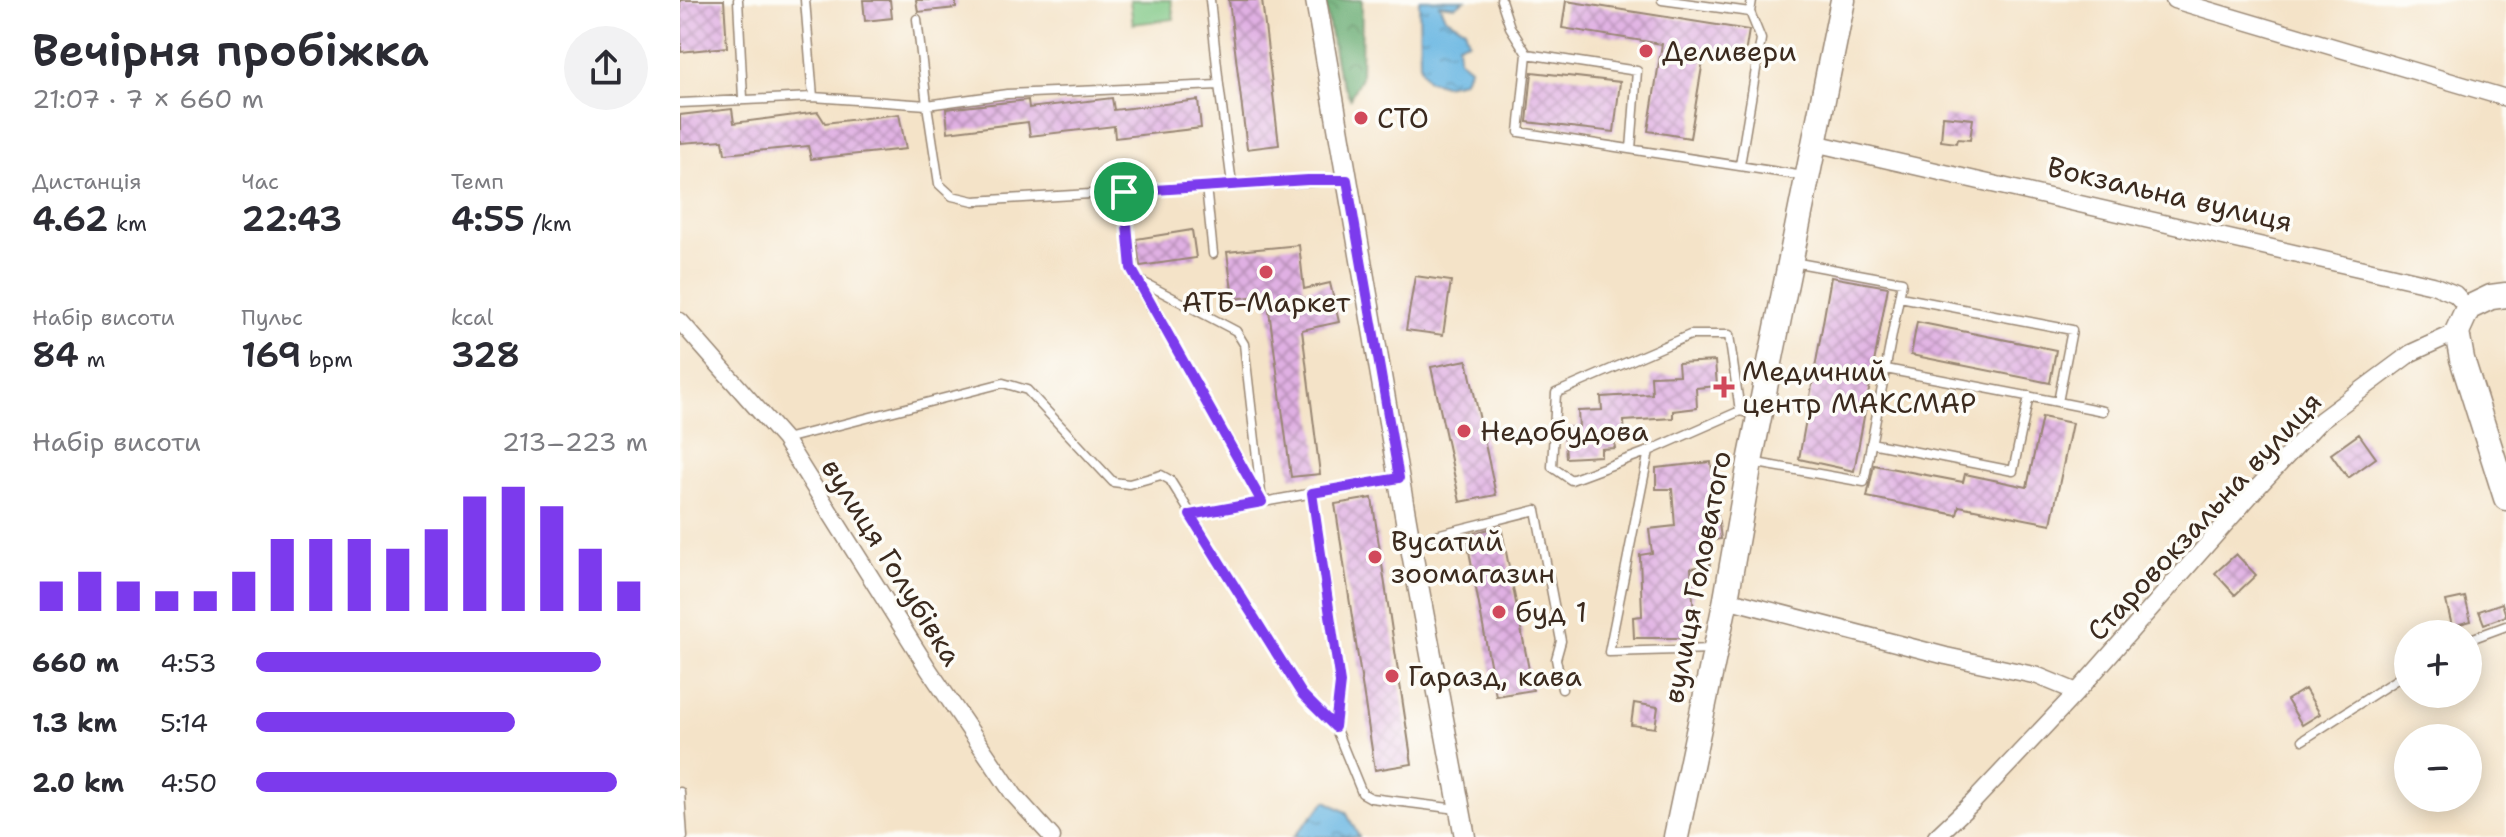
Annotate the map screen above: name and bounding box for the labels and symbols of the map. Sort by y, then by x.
place label: Деливери [1662,32,1796,70]
marker: Деливери [1637,42,1655,60]
place label: СТО [1377,99,1429,137]
marker: СТО [1352,109,1370,127]
street label: Вокзальна вулиця [2044,147,2296,241]
pin [1090,158,1158,226]
marker: АТБ-Маркет [1257,263,1275,281]
place label: АТБ-Маркет [1182,283,1351,321]
place label: Медичний центр МАКСМАР [1742,352,1976,422]
marker: Медичний центр МАКСМАР [1713,376,1735,398]
street label: Старовокзальна вулиця [2078,383,2330,649]
place label: Недобудова [1480,412,1649,450]
marker: Недобудова [1455,422,1473,440]
street label: вулиця Головатого [1654,447,1740,707]
street label: вулиця Голубівка [813,451,971,673]
place label: Вусатий зоомагазин [1391,522,1555,592]
marker: Вусатий зоомагазин [1366,548,1384,566]
place label: буд 1 [1515,593,1587,631]
marker: буд 1 [1490,603,1508,621]
place label: Гаразд, кава [1408,657,1582,695]
marker: Гаразд, кава [1383,667,1401,685]

